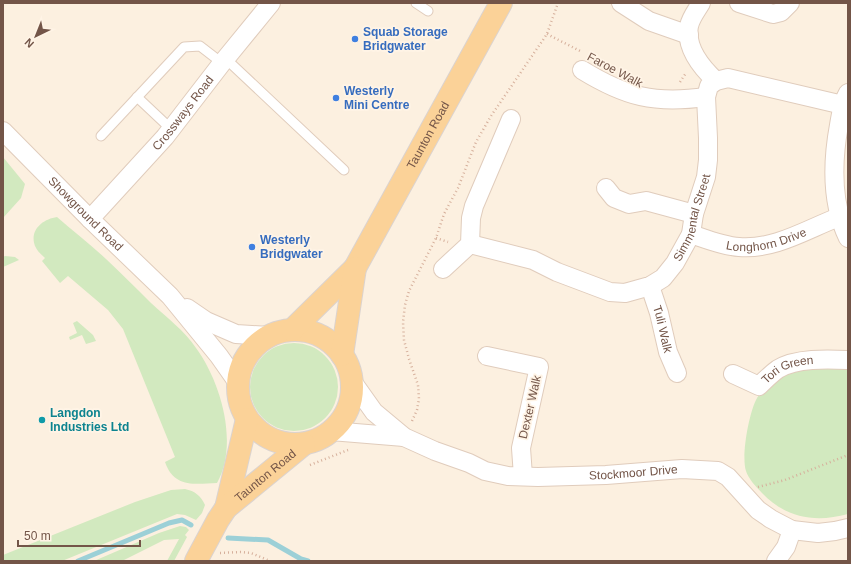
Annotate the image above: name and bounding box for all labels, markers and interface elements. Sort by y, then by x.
north arrow [16,16,56,56]
place label: Squab Storage Bridgwater [363,25,448,53]
marker: Squab Storage Bridgwater [350,34,360,44]
text: N [22,36,36,50]
street label: Faroe Walk [585,50,646,91]
street label: Crossways Road [149,73,216,153]
place label: Westerly Mini Centre [344,84,410,112]
marker: Westerly Mini Centre [331,93,341,103]
street label: Taunton Road [404,99,452,171]
street label: Simmental Street [670,173,713,264]
street label: Showground Road [45,174,126,254]
street label: Longhorn Drive [725,225,809,254]
place label: Westerly Bridgwater [260,233,323,261]
marker: Westerly Bridgwater [247,242,257,252]
street label: Tuli Walk [650,303,675,355]
street label: Tori Green [759,353,814,387]
street label: Dexter Walk [516,373,544,440]
place label: Langdon Industries Ltd [50,406,129,434]
marker: Langdon Industries Ltd [37,415,47,425]
street label: Taunton Road [232,446,299,505]
street label: Stockmoor Drive [589,462,678,482]
scale bar [18,522,140,548]
text: 50 m [24,529,51,543]

